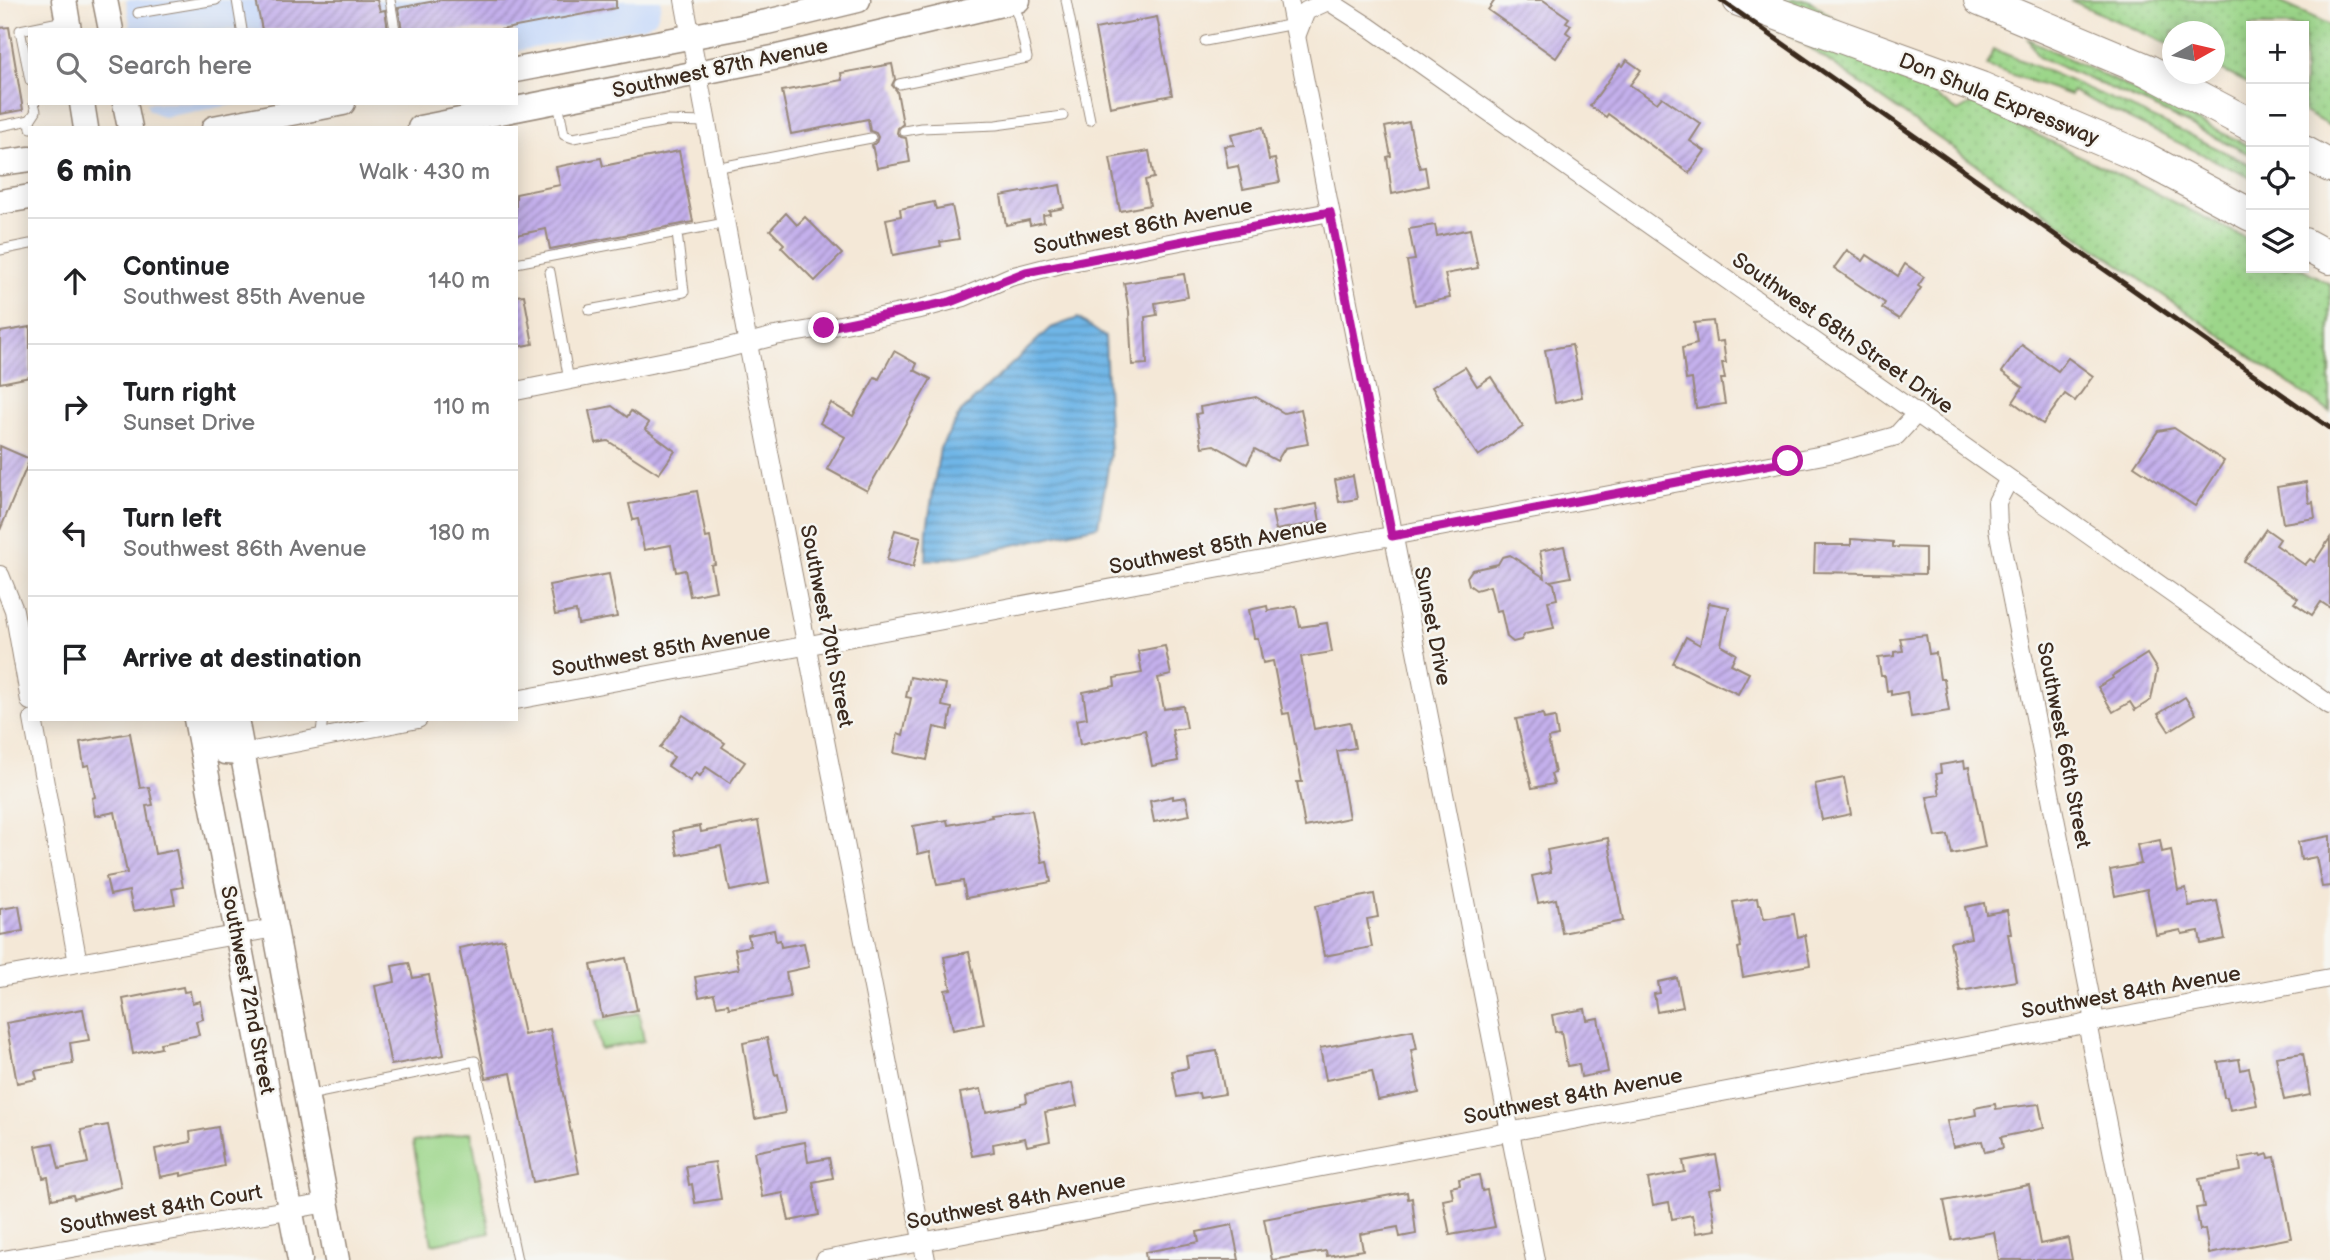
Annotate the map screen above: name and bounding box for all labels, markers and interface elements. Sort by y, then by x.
north arrow [2162,21,2225,84]
map controls [2246,21,2309,273]
button: + [2246,21,2309,84]
search box [28,28,518,105]
street label: Southwest 87th Avenue [610,33,830,104]
icon: search [52,48,90,86]
street label: Don Shula Expressway [1895,48,2103,151]
text: Search here [108,51,252,82]
button: − [2246,84,2309,147]
button: locate [2246,147,2309,210]
text: 6 min [56,154,132,190]
text: Walk · 430 m [359,158,490,186]
street label: Southwest 86th Avenue [1032,193,1255,260]
button: layers [2246,210,2309,273]
street label: Southwest 68th Street Drive [1727,247,1958,419]
text: Continue [123,252,230,283]
icon: ahead [56,262,94,300]
text: 140 m [428,267,490,295]
text: Southwest 85th Avenue [123,283,366,311]
route end [808,312,839,343]
text: Turn right [123,378,236,409]
icon: right [56,388,94,426]
text: 110 m [433,393,490,421]
text: Sunset Drive [123,409,255,437]
route start [1772,445,1803,476]
text: Turn left [123,504,222,535]
street label: Southwest 85th Avenue [1107,513,1329,580]
icon: left [56,514,94,552]
text: 180 m [429,519,490,547]
street label: Southwest 70th Street [795,523,859,730]
text: Southwest 86th Avenue [123,535,366,563]
street label: Sunset Drive [1409,565,1456,688]
street label: Southwest 85th Avenue [550,619,772,682]
icon: arrive [56,640,94,678]
street label: Southwest 66th Street [2031,640,2096,851]
text: Arrive at destination [123,644,362,675]
street label: Southwest 72nd Street [215,884,280,1097]
street label: Southwest 84th Avenue [2020,961,2243,1024]
street label: Southwest 84th Avenue [1462,1063,1685,1130]
street label: Southwest 84th Avenue [905,1168,1128,1235]
street label: Southwest 84th Court [58,1179,264,1240]

